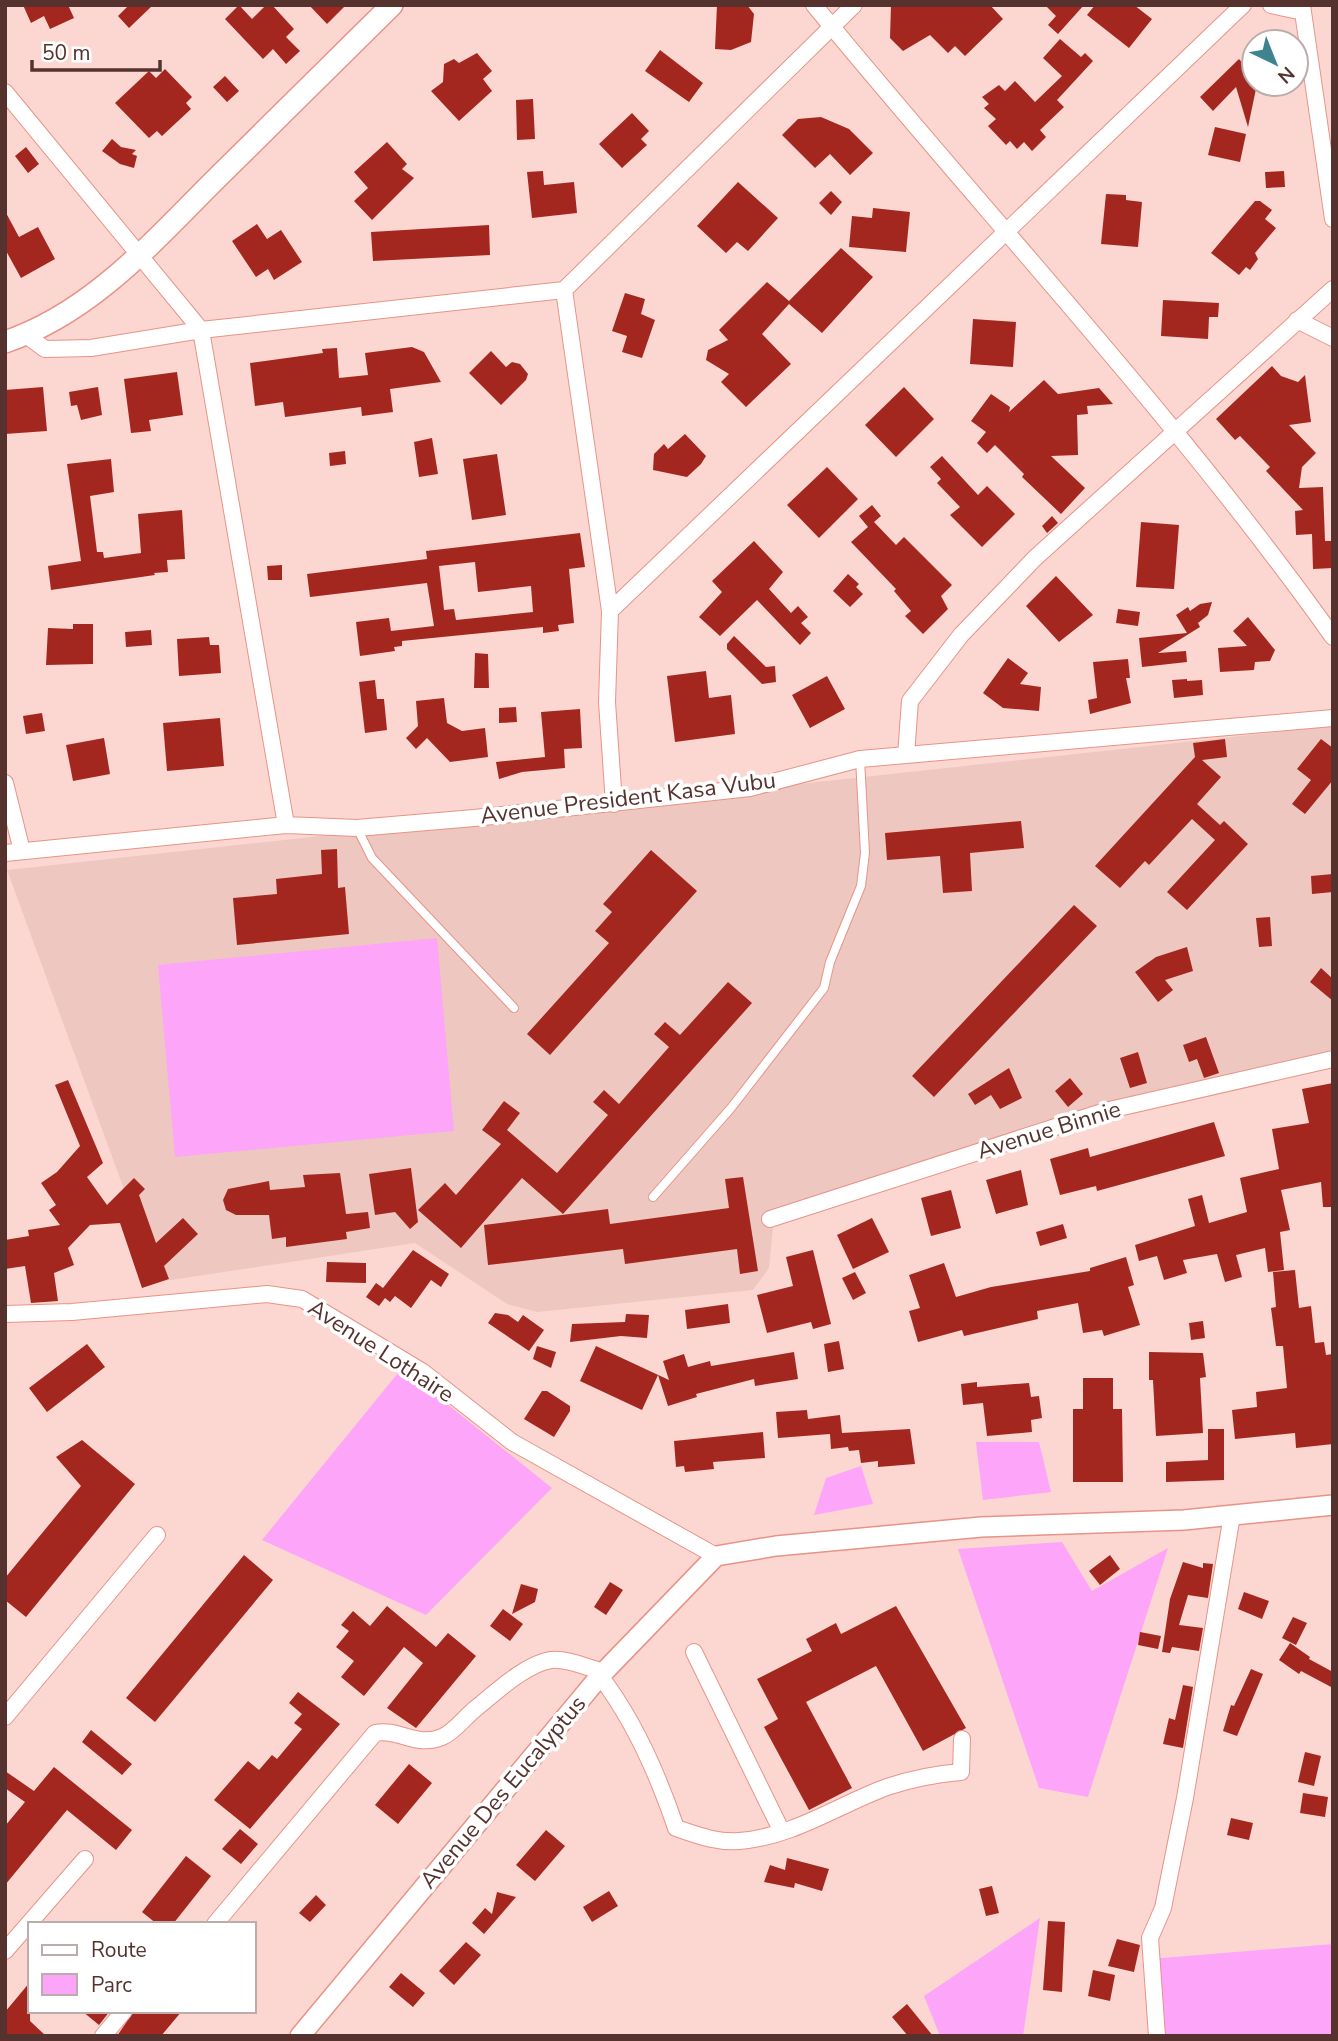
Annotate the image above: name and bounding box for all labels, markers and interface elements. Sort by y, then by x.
scale bar [32,28,159,72]
north arrow [1240,28,1310,98]
text: 50 m [42,39,91,67]
text: N [1272,60,1300,89]
street label: Avenue President Kasa Vubu [478,764,778,832]
street label: Avenue Binnie [973,1093,1125,1167]
street label: Avenue Lothaire [302,1292,460,1410]
street label: Avenue Des Eucalyptus [413,1689,593,1895]
legend [28,1922,256,2013]
text: Route [91,1936,147,1964]
text: Parc [91,1971,132,1999]

